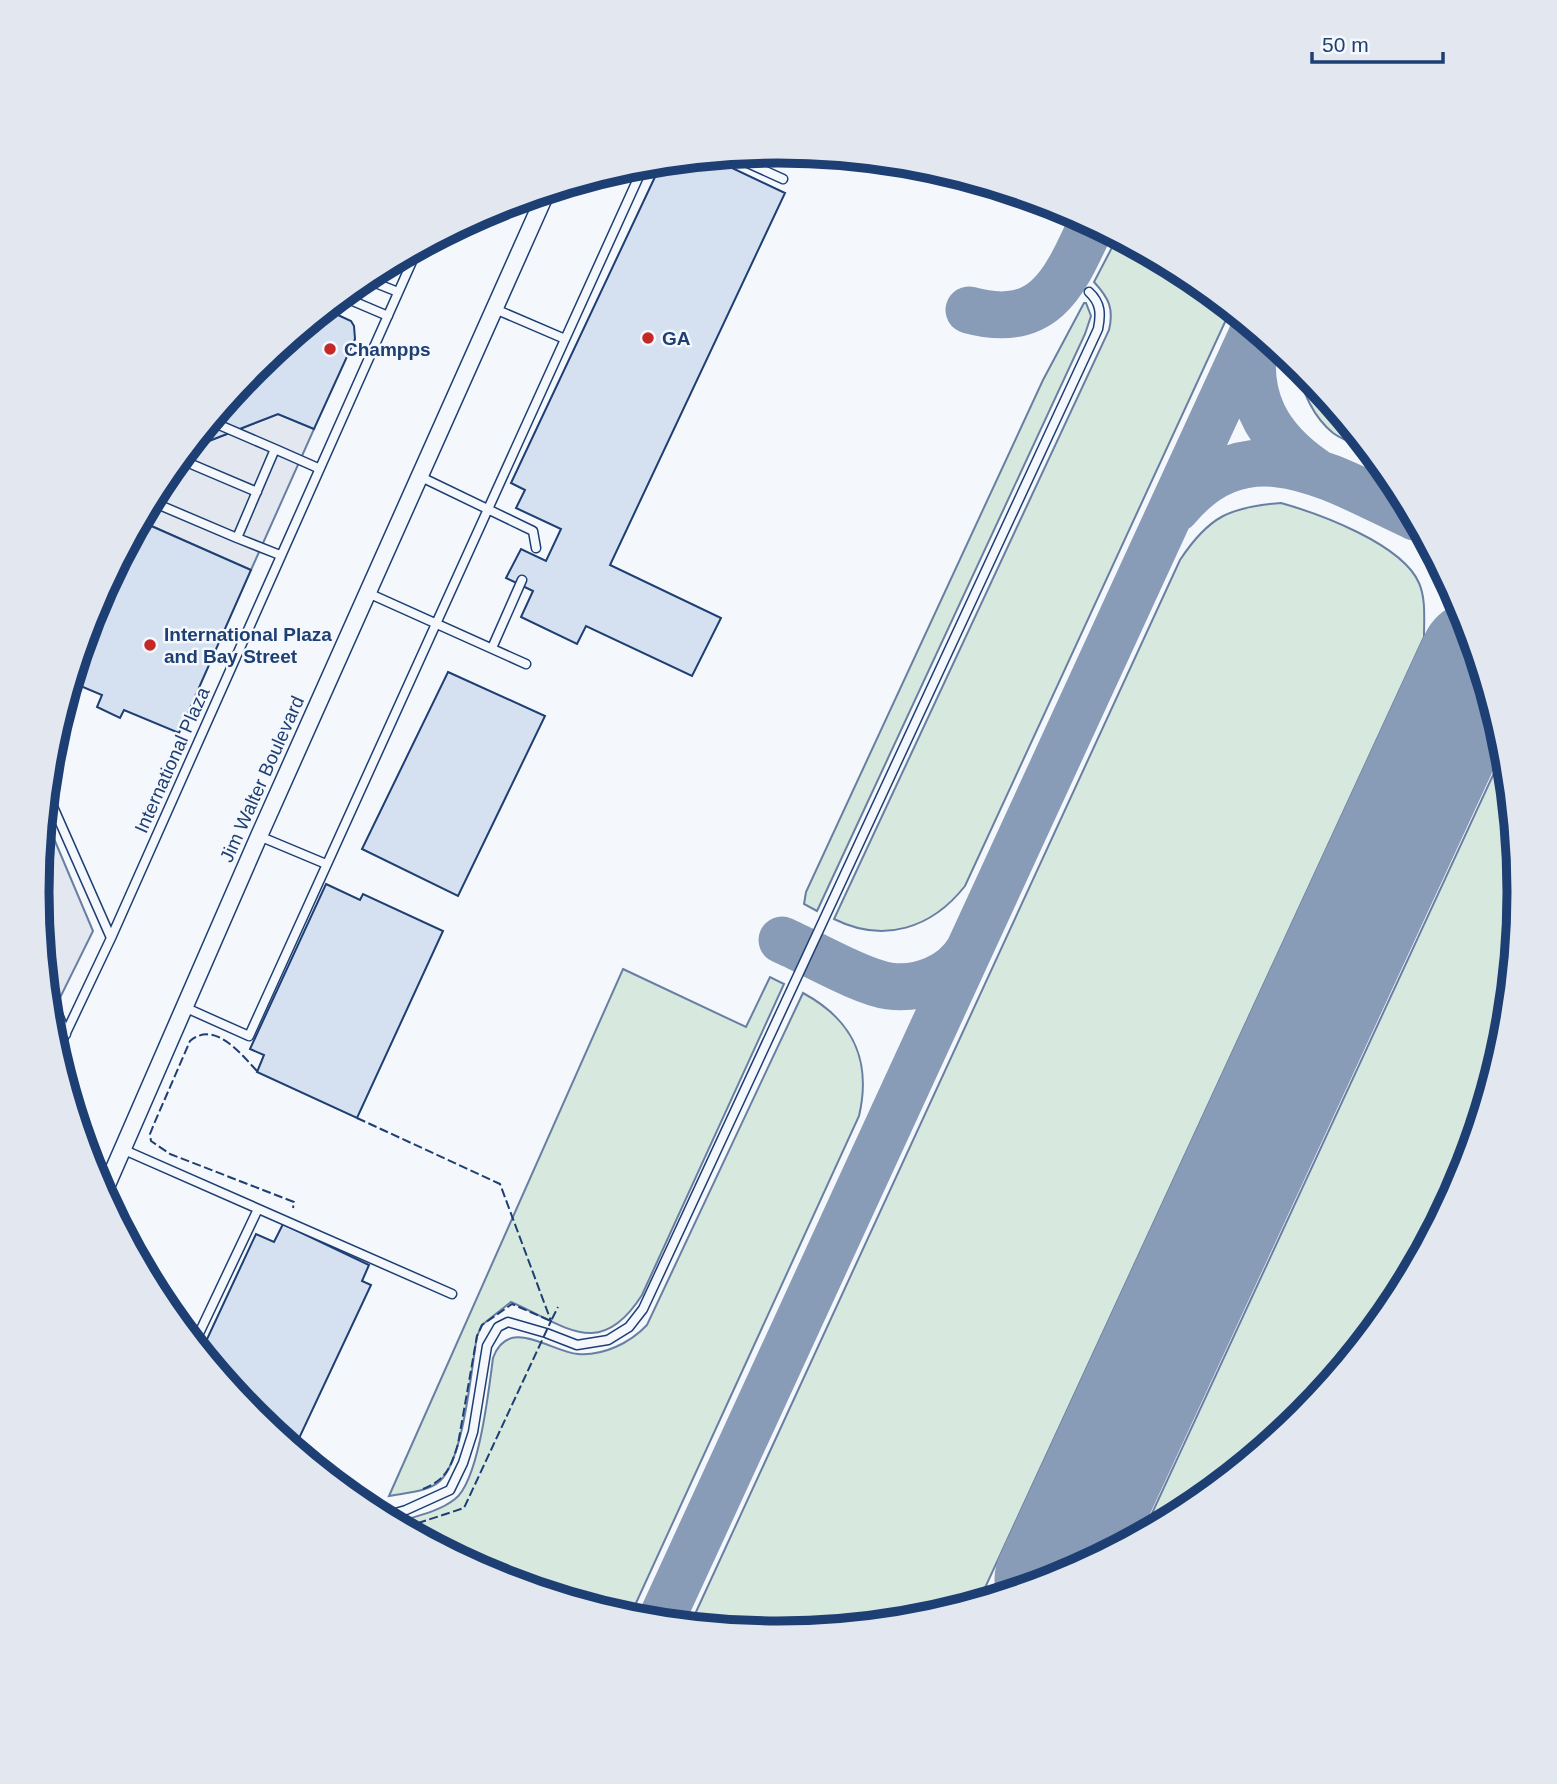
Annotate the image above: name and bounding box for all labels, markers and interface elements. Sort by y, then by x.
scale bar [1312,21,1443,65]
text: 50 m [1322,33,1369,56]
place label: GA [662,328,691,349]
marker: GA [640,330,656,346]
place label: Champps [344,339,431,360]
marker: Champps [322,341,338,357]
place label: International Plaza and Bay Street [164,624,332,667]
marker: International Plaza and Bay Street [142,637,158,653]
street label: International Plaza [130,683,214,836]
street label: Jim Walter Boulevard [216,693,308,865]

